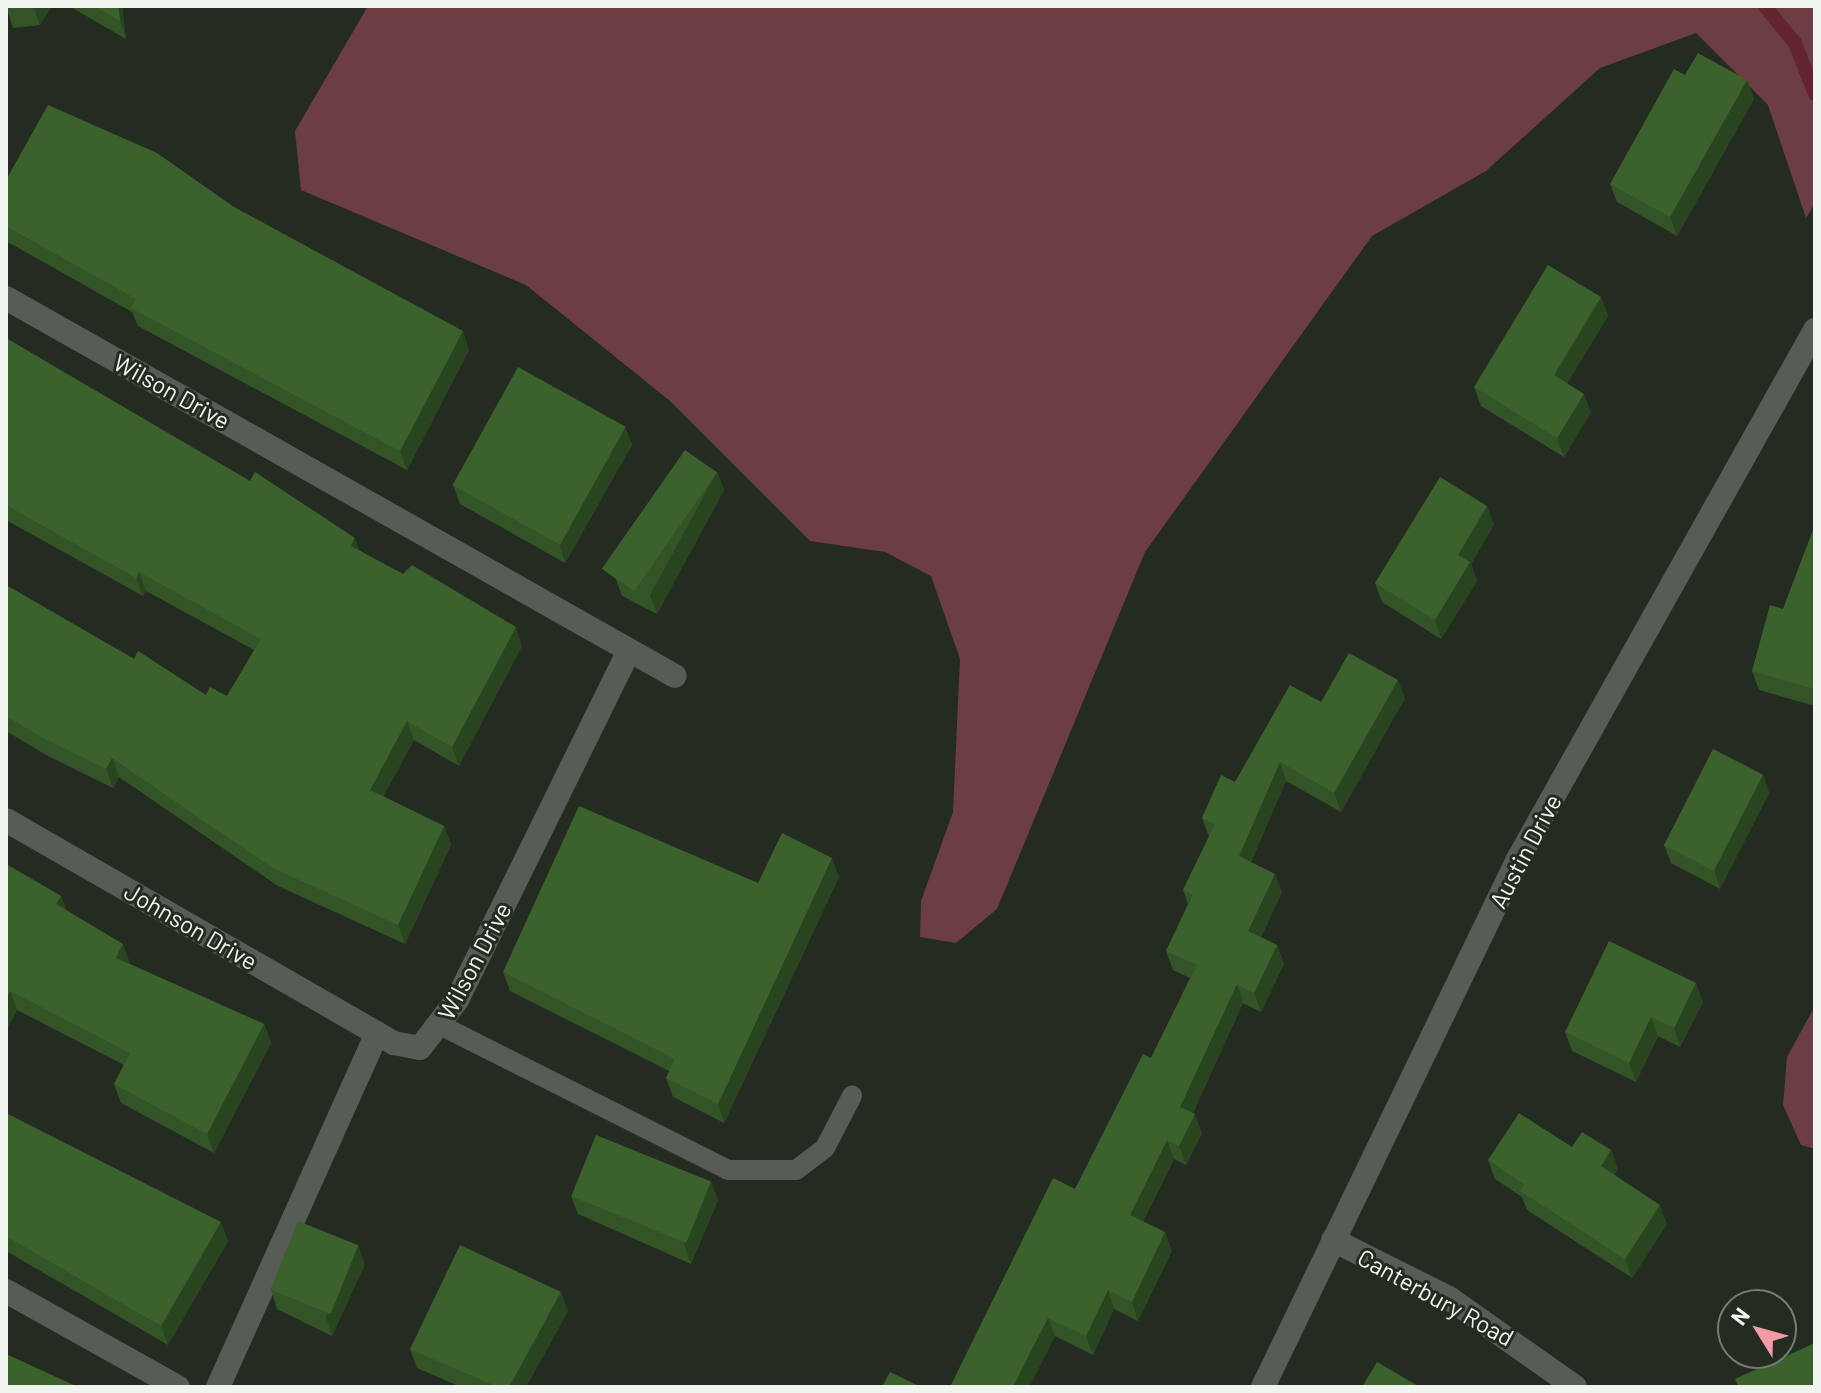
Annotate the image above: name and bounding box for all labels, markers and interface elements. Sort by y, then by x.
street label: Wilson Drive [109,347,235,435]
street label: Austin Drive [1483,789,1567,913]
street label: Johnson Drive [119,876,263,976]
street label: Wilson Drive [431,897,517,1025]
street label: Canterbury Road [1353,1242,1519,1352]
north arrow [1717,1289,1797,1369]
text: N [1725,1302,1754,1329]

